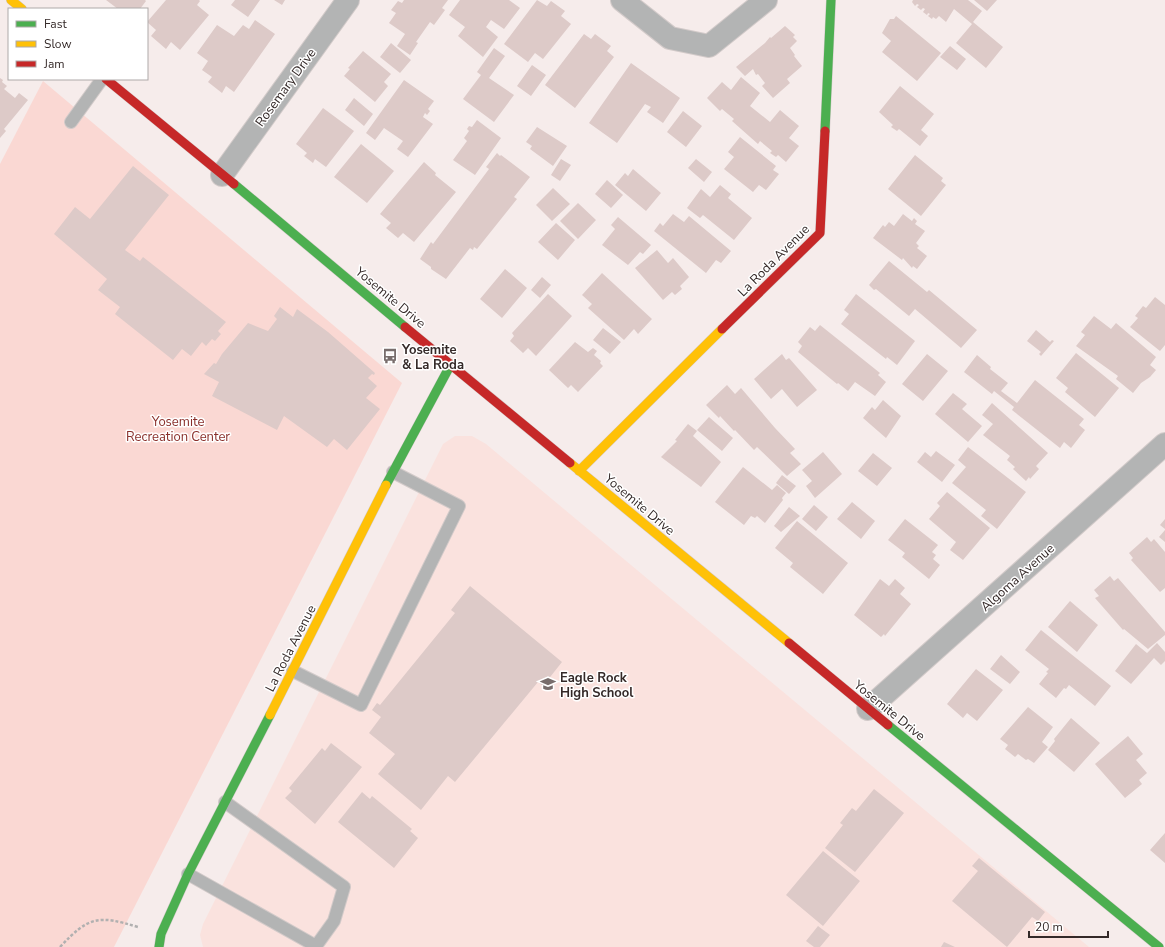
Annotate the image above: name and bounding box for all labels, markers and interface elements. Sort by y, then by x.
legend [8,8,148,80]
text: Fast [44,16,67,32]
text: Slow [44,36,72,52]
street label: Rosemary Drive [251,45,320,130]
text: Jam [43,56,65,72]
street label: La Roda Avenue [734,221,814,301]
street label: Yosemite Drive [351,262,429,333]
place label: Yosemite & La Roda [401,341,464,374]
bus stop icon: Yosemite & La Roda [381,347,399,365]
park label: Yosemite Recreation Center [126,413,230,446]
street label: Yosemite Drive [600,469,678,540]
street label: Algoma Avenue [977,540,1059,616]
street label: La Roda Avenue [261,602,321,695]
place label: Eagle Rock High School [560,669,634,702]
school or university icon: Eagle Rock High School [539,675,557,693]
street label: Yosemite Drive [849,676,929,745]
scale bar [1029,913,1108,939]
text: 20 m [1035,919,1063,935]

